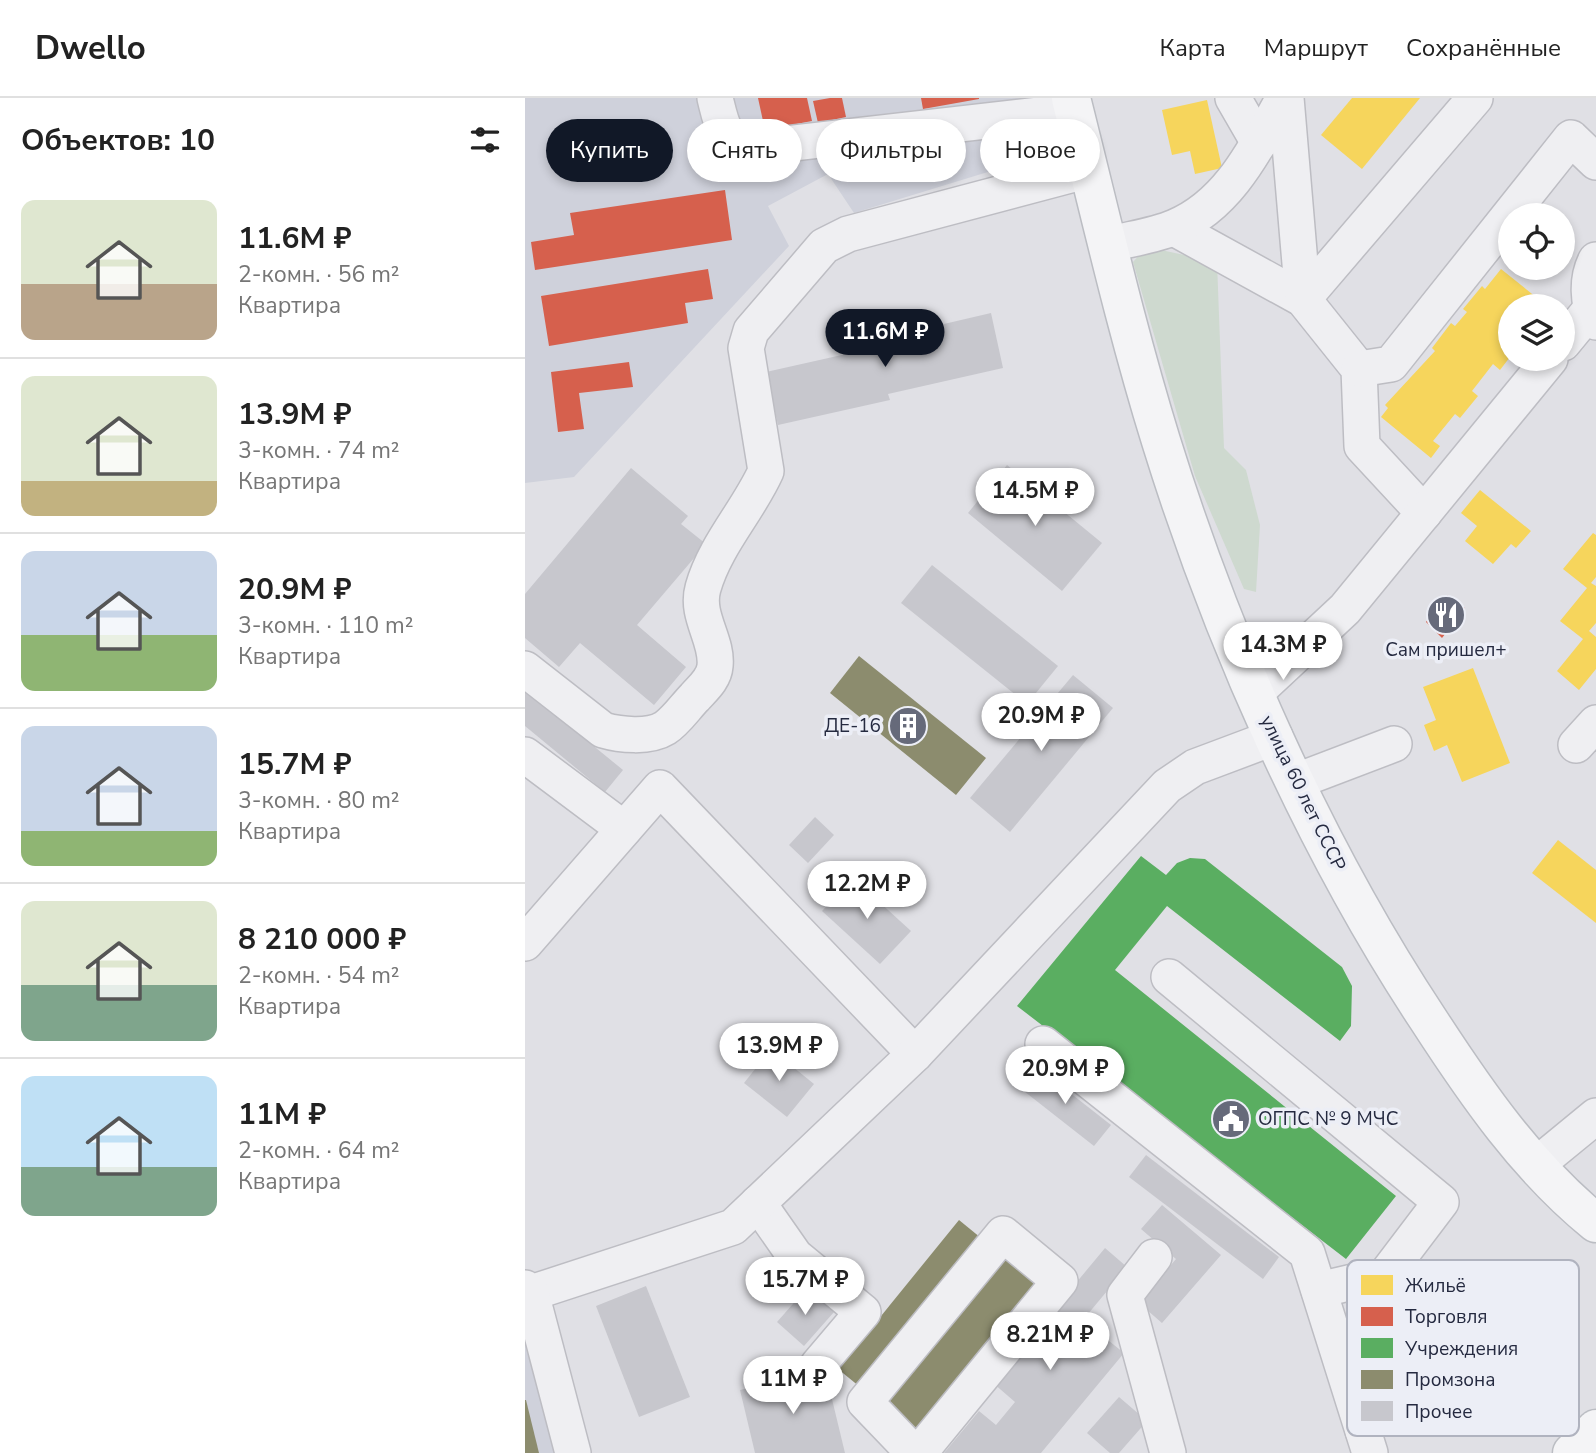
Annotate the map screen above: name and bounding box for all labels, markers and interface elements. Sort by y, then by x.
text: Dwello [35,26,146,71]
text: Карта [1160,32,1226,64]
text: Маршрут [1264,32,1368,64]
text: Сохранённые [1406,32,1561,64]
chip: Купить [546,119,673,182]
chip: Снять [687,119,802,182]
chip: Фильтры [816,119,966,182]
chip: Новое [980,119,1100,182]
text: Объектов: 10 [21,120,215,161]
icon: filters [466,121,504,159]
map controls [1498,203,1575,371]
button: locate [1498,203,1575,280]
text: 11.6M ₽ [238,218,352,259]
icon: home [77,228,161,312]
text: 2-комн. · 56 m² [238,259,400,290]
text: Квартира [238,290,341,321]
button: layers [1498,294,1575,371]
pin: 11.6M ₽ [820,310,950,369]
text: 11.6M ₽ [841,316,929,347]
text: 13.9M ₽ [238,394,352,435]
icon: home [77,404,161,488]
text: 3-комн. · 74 m² [238,435,400,466]
text: Квартира [238,466,341,497]
pin: 14.5M ₽ [970,468,1100,528]
text: 14.5M ₽ [991,475,1079,506]
text: 20.9M ₽ [238,569,352,610]
icon: home [77,579,161,663]
restaurant icon: Сам пришел+ [1425,594,1467,636]
text: 3-комн. · 110 m² [238,610,413,641]
pin: 14.3M ₽ [1218,622,1348,682]
text: 14.3M ₽ [1239,629,1327,660]
place label: Сам пришел+ [1385,637,1507,663]
text: Квартира [238,641,341,672]
pin: 20.9M ₽ [976,694,1106,753]
text: 20.9M ₽ [997,700,1085,731]
building icon: ДЕ-16 [887,705,929,747]
street label: улица 60 лет СССР [1254,711,1352,875]
place label: ДЕ-16 [824,713,881,739]
text: 15.7M ₽ [238,744,352,785]
icon: home [77,754,161,838]
text: 3-комн. · 80 m² [238,785,400,816]
text: Квартира [238,816,341,847]
pin: 12.2M ₽ [802,862,932,921]
text: 12.2M ₽ [823,868,911,899]
text: 8 210 000 ₽ [238,919,406,960]
icon: home [77,929,161,1013]
text: 2-комн. · 54 m² [238,960,400,991]
text: Квартира [238,991,341,1022]
pin: 13.9M ₽ [714,1024,844,1083]
text: 13.9M ₽ [735,1030,823,1061]
pin: 20.9M ₽ [1000,1046,1130,1106]
text: 20.9M ₽ [1021,1053,1109,1084]
text: 11M ₽ [238,1094,326,1135]
public building icon: ОГПС № 9 МЧС [1210,1098,1252,1140]
icon: home [77,1104,161,1188]
place label: ОГПС № 9 МЧС [1258,1106,1398,1132]
text: 2-комн. · 64 m² [238,1135,400,1166]
text: Квартира [238,1166,341,1197]
pin: 15.7M ₽ [740,1258,870,1317]
legend [1347,1260,1579,1436]
text: 15.7M ₽ [761,1264,849,1295]
text: Жильё [1405,1273,1466,1299]
text: Торговля [1405,1304,1488,1330]
pin: 8.21M ₽ [985,1312,1115,1372]
text: 8.21M ₽ [1006,1319,1094,1350]
text: Учреждения [1404,1336,1518,1362]
pin: 11M ₽ [744,1356,842,1416]
text: 11M ₽ [759,1363,827,1394]
text: Промзона [1405,1367,1496,1393]
text: Прочее [1405,1399,1472,1425]

